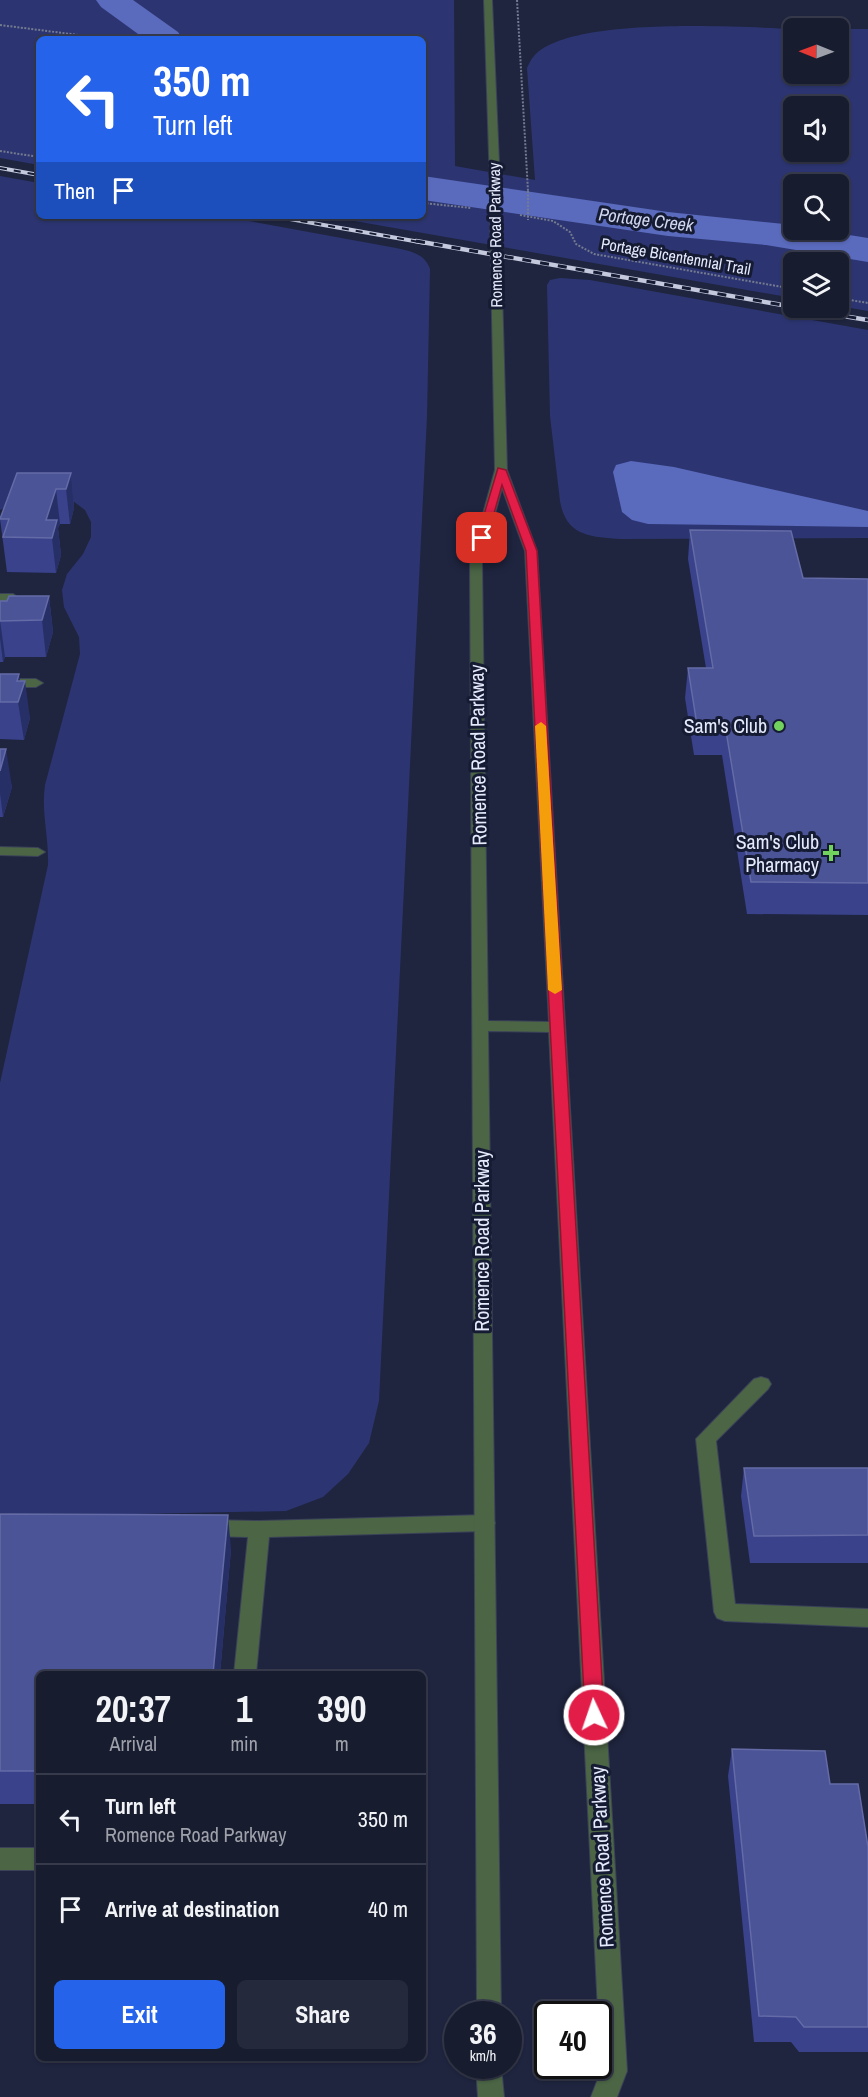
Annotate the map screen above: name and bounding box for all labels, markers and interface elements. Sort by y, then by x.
north arrow [783,18,849,84]
map controls [783,18,849,318]
text: 350 m [153,53,251,109]
icon: left [54,60,132,138]
button: sound [783,96,849,162]
text: Turn left [153,107,232,143]
street label: Romence Road Parkway [483,162,507,308]
icon: arrive [107,174,140,207]
button: search [783,174,849,240]
text: Then [54,176,95,206]
water label: Portage Creek [597,201,695,238]
street label: Portage Bicentennial Trail [599,232,753,280]
button: layers [783,252,849,318]
pin [456,512,507,563]
icon: arrive [465,521,498,554]
street label: Romence Road Parkway [462,663,493,846]
place label: Sam's Club [684,712,767,739]
marker: Sam's Club [772,719,786,733]
place label: Sam's Club Pharmacy [736,828,820,878]
marker: Sam's Club Pharmacy [824,846,838,860]
street label: Romence Road Parkway [468,1150,495,1332]
position arrow [562,1683,626,1747]
text: 20:37 [95,1685,171,1733]
text: 1 [236,1685,252,1733]
text: 390 [317,1685,367,1733]
text: Arrival [110,1730,157,1757]
text: min [230,1730,258,1757]
text: m [335,1730,349,1757]
street label: Romence Road Parkway [583,1765,620,1948]
text: Turn left [105,1791,176,1821]
icon: left [54,1803,87,1836]
text: 350 m [358,1804,408,1834]
text: Romence Road Parkway [105,1821,286,1848]
icon: arrive [54,1893,87,1926]
text: Arrive at destination [105,1894,279,1924]
text: 40 m [368,1894,408,1924]
button: Exit [54,1980,225,2049]
button: Share [237,1980,408,2049]
speed limit sign: 40 [534,2001,612,2079]
text: 36 [469,2013,497,2053]
text: km/h [470,2045,496,2066]

